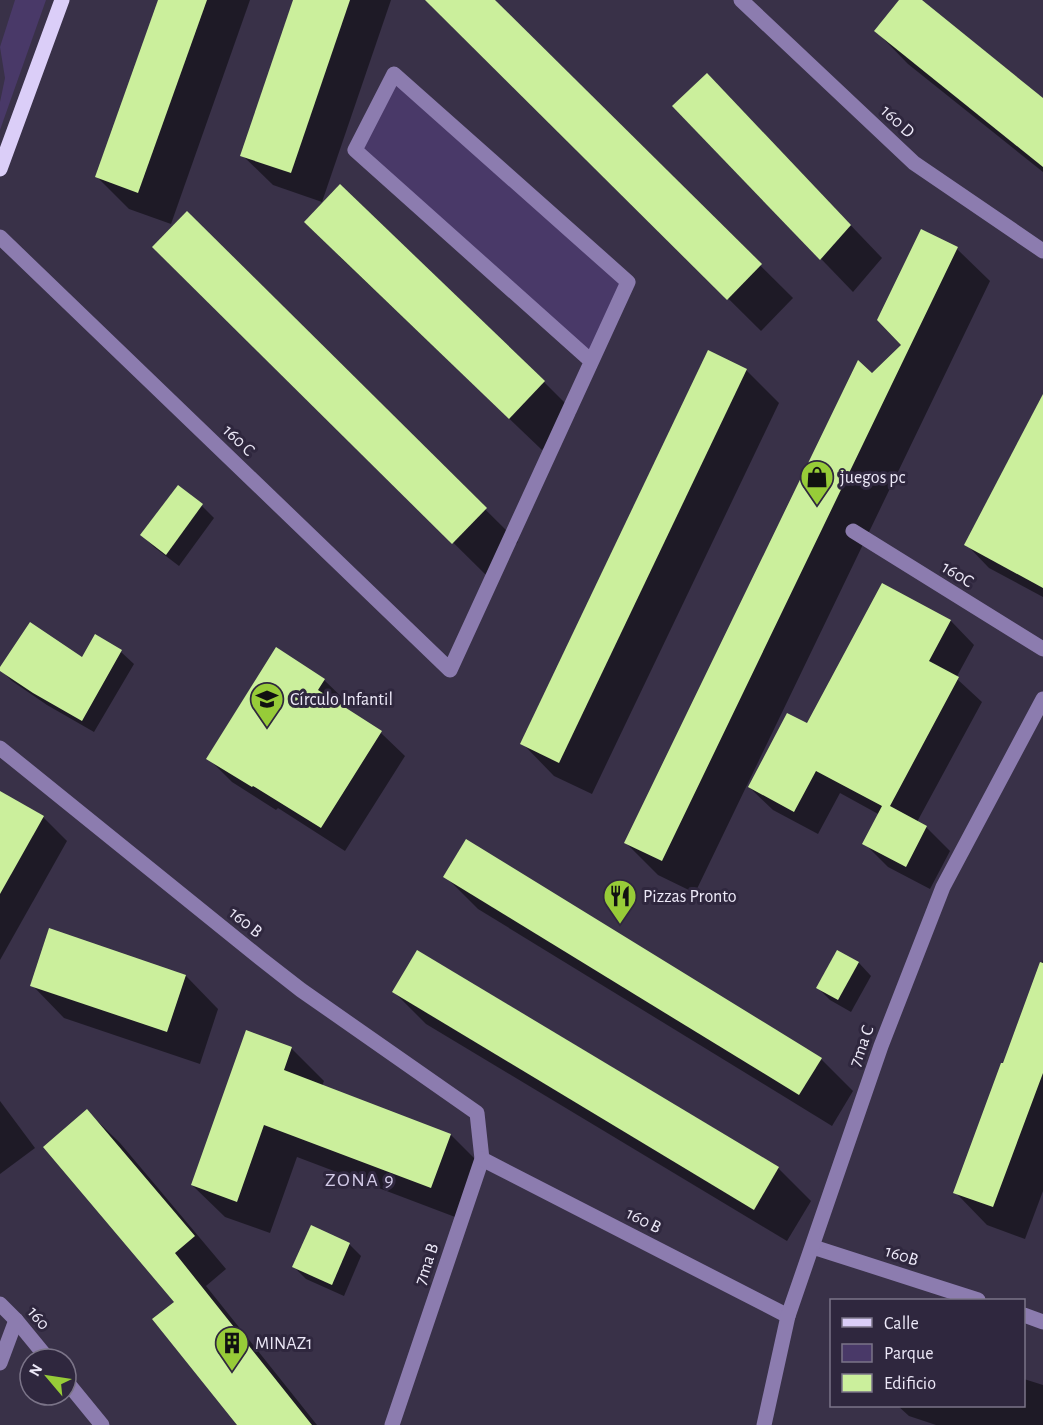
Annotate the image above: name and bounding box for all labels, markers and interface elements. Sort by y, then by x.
street label: 160 D [877,102,918,142]
street label: 160 C [219,422,258,460]
shop icon: juegos pc [799,459,835,506]
place label: juegos pc [840,469,905,487]
street label: 160C [938,558,976,591]
school or university icon: Círculo Infantil [249,681,285,728]
place label: Círculo Infantil [290,691,393,709]
restaurant icon: Pizzas Pronto [602,878,638,925]
place label: Pizzas Pronto [643,888,737,906]
street label: 160 B [225,904,265,941]
street label: 7ma C [846,1023,878,1069]
district label: ZONA 9 [325,1170,395,1190]
street label: 160 B [623,1205,664,1237]
street label: 7ma B [411,1241,442,1288]
street label: 160B [883,1242,921,1270]
legend [830,1299,1025,1407]
street label: 160 [24,1304,53,1334]
text: Calle [884,1315,919,1333]
building icon: MINAZ1 [214,1325,250,1372]
place label: MINAZ1 [255,1335,312,1353]
text: Parque [884,1345,933,1363]
north arrow [18,1347,78,1407]
text: N [26,1361,45,1379]
text: Edificio [884,1375,936,1393]

